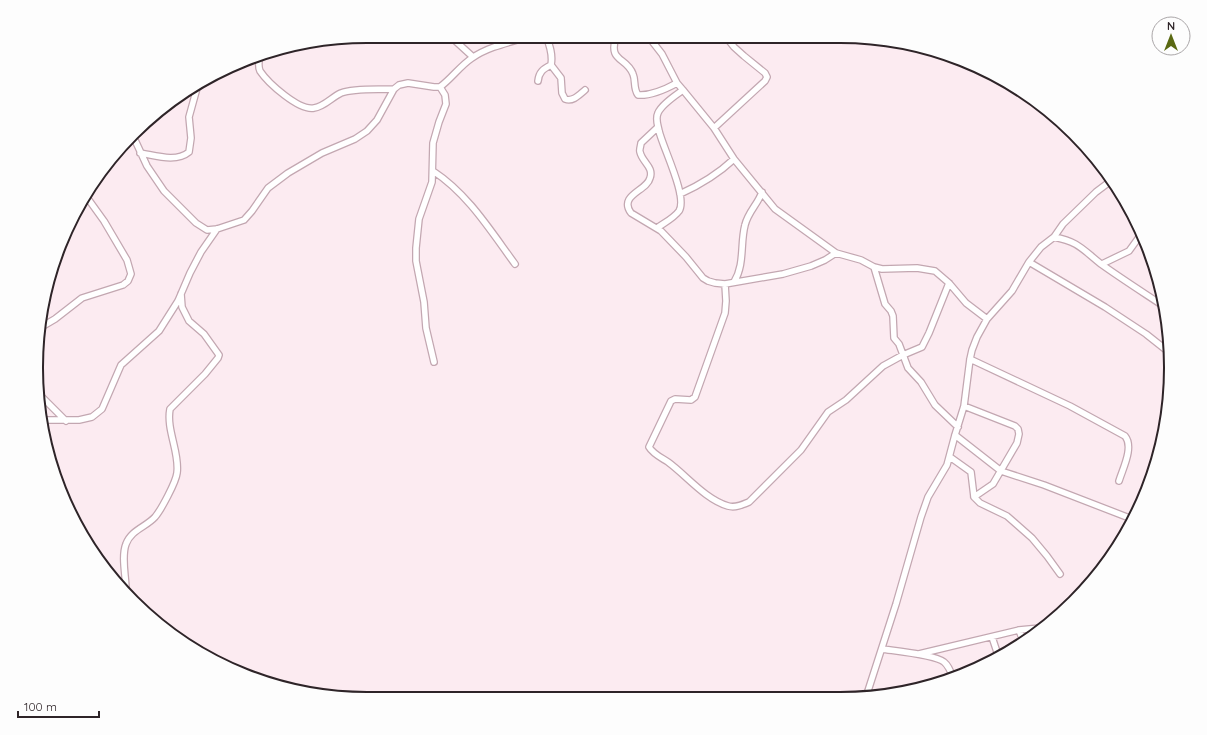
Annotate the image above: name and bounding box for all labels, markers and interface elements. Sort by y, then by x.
north arrow [1151,16,1191,56]
text: N [1167,19,1175,33]
scale bar [18,693,99,719]
text: 100 m [24,699,57,714]

